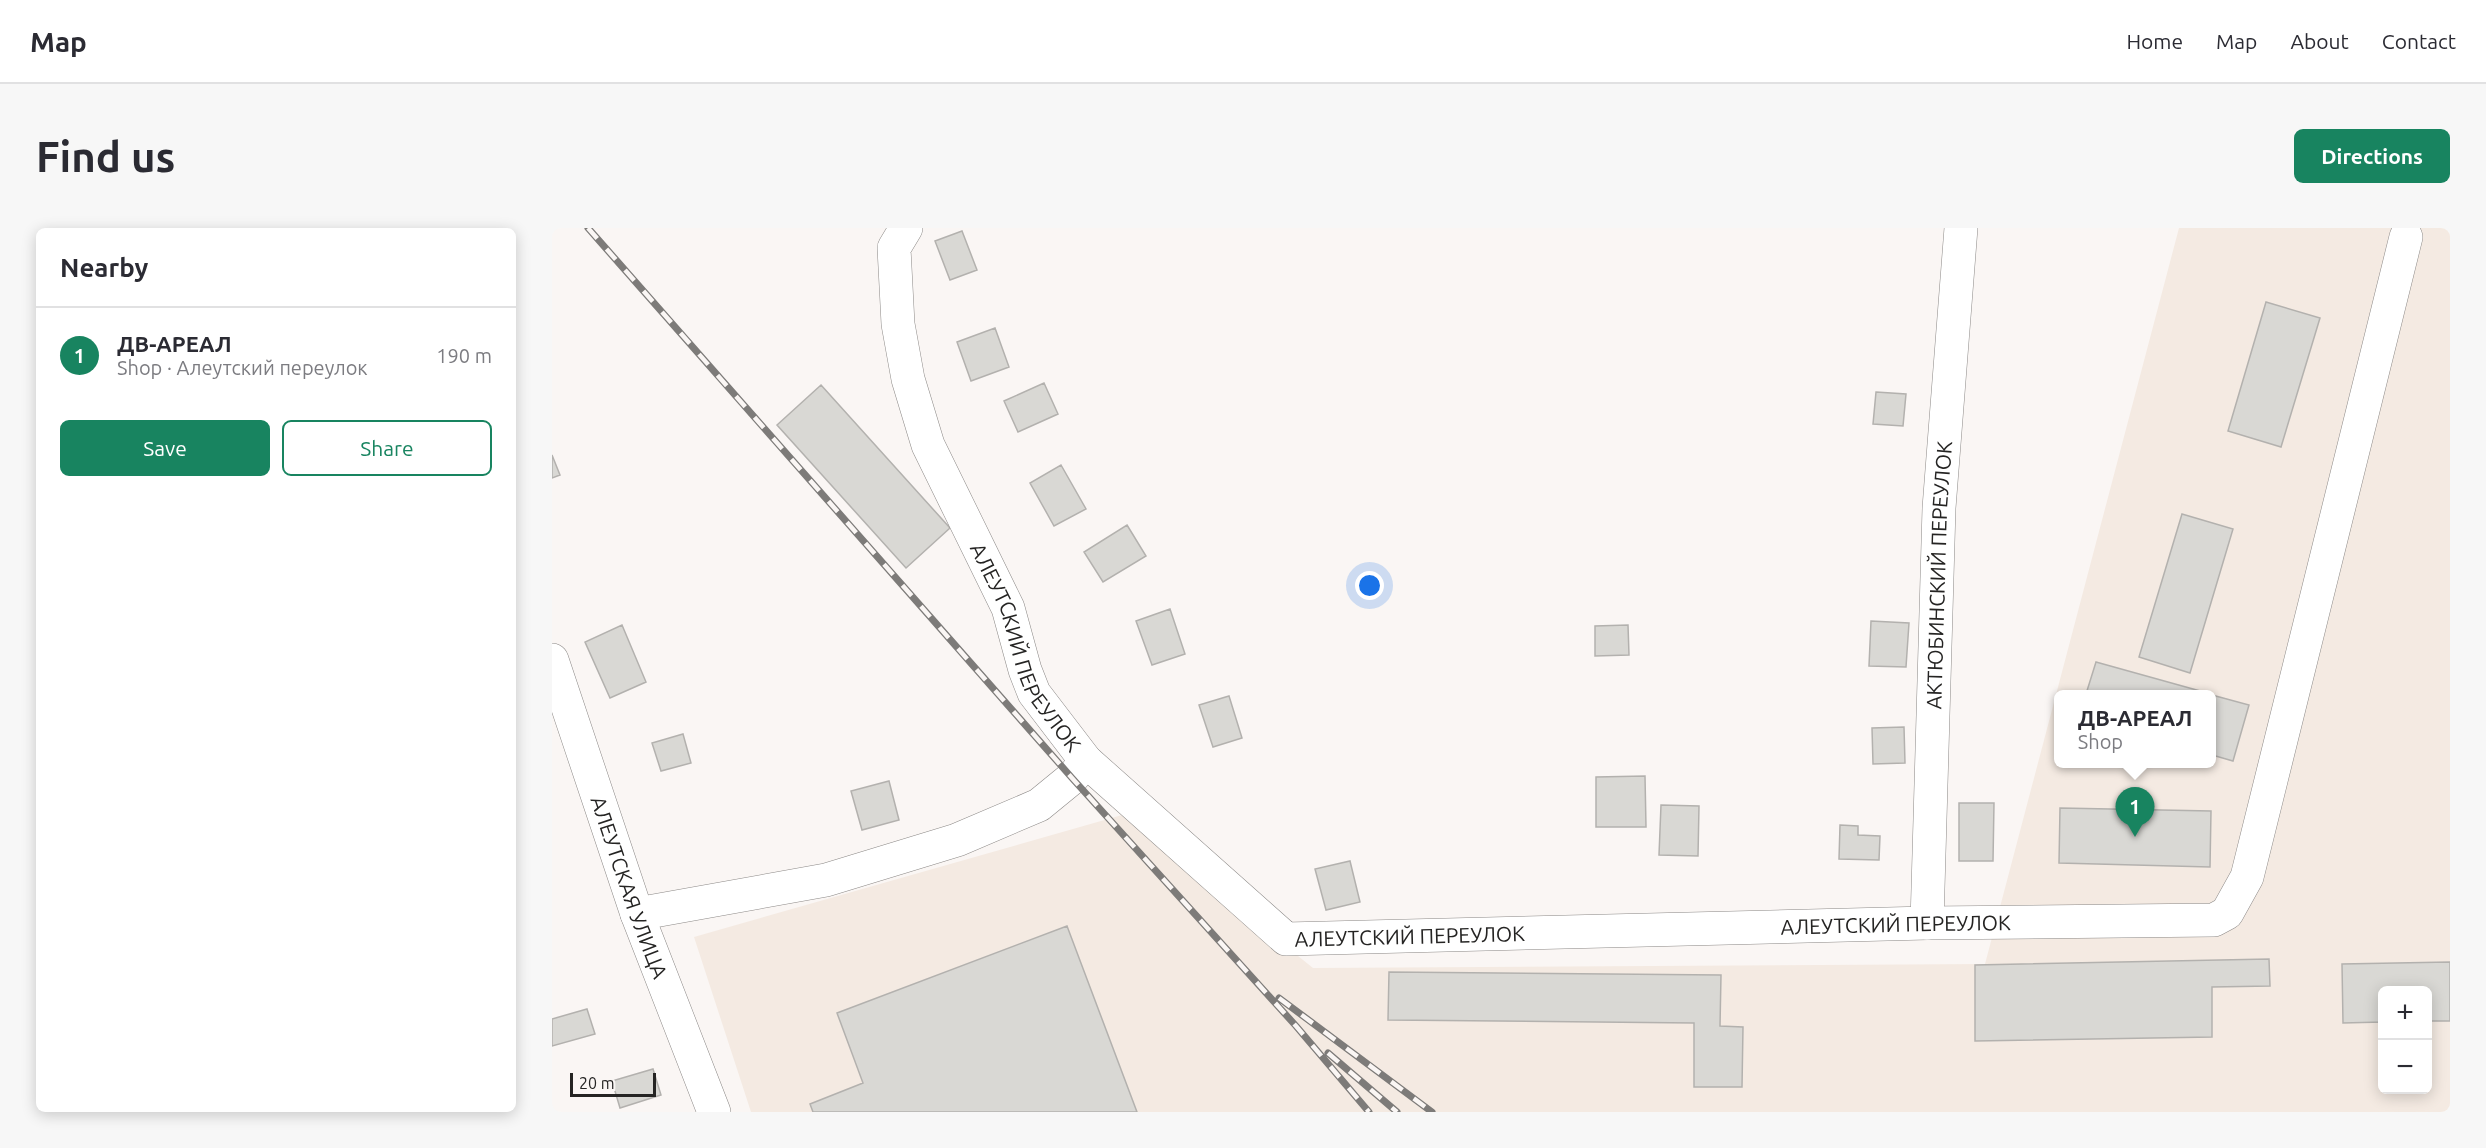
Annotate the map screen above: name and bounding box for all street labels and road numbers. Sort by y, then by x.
street label: АКТЮБИНСКИЙ ПЕРЕУЛОК [1921,440,1956,710]
street label: АЛЕУТСКИЙ ПЕРЕУЛОК [966,539,1086,756]
street label: АЛЕУТСКАЯ УЛИЦА [586,793,673,982]
street label: АЛЕУТСКИЙ ПЕРЕУЛОК [1780,910,2011,939]
street label: АЛЕУТСКИЙ ПЕРЕУЛОК [1294,921,1525,951]

